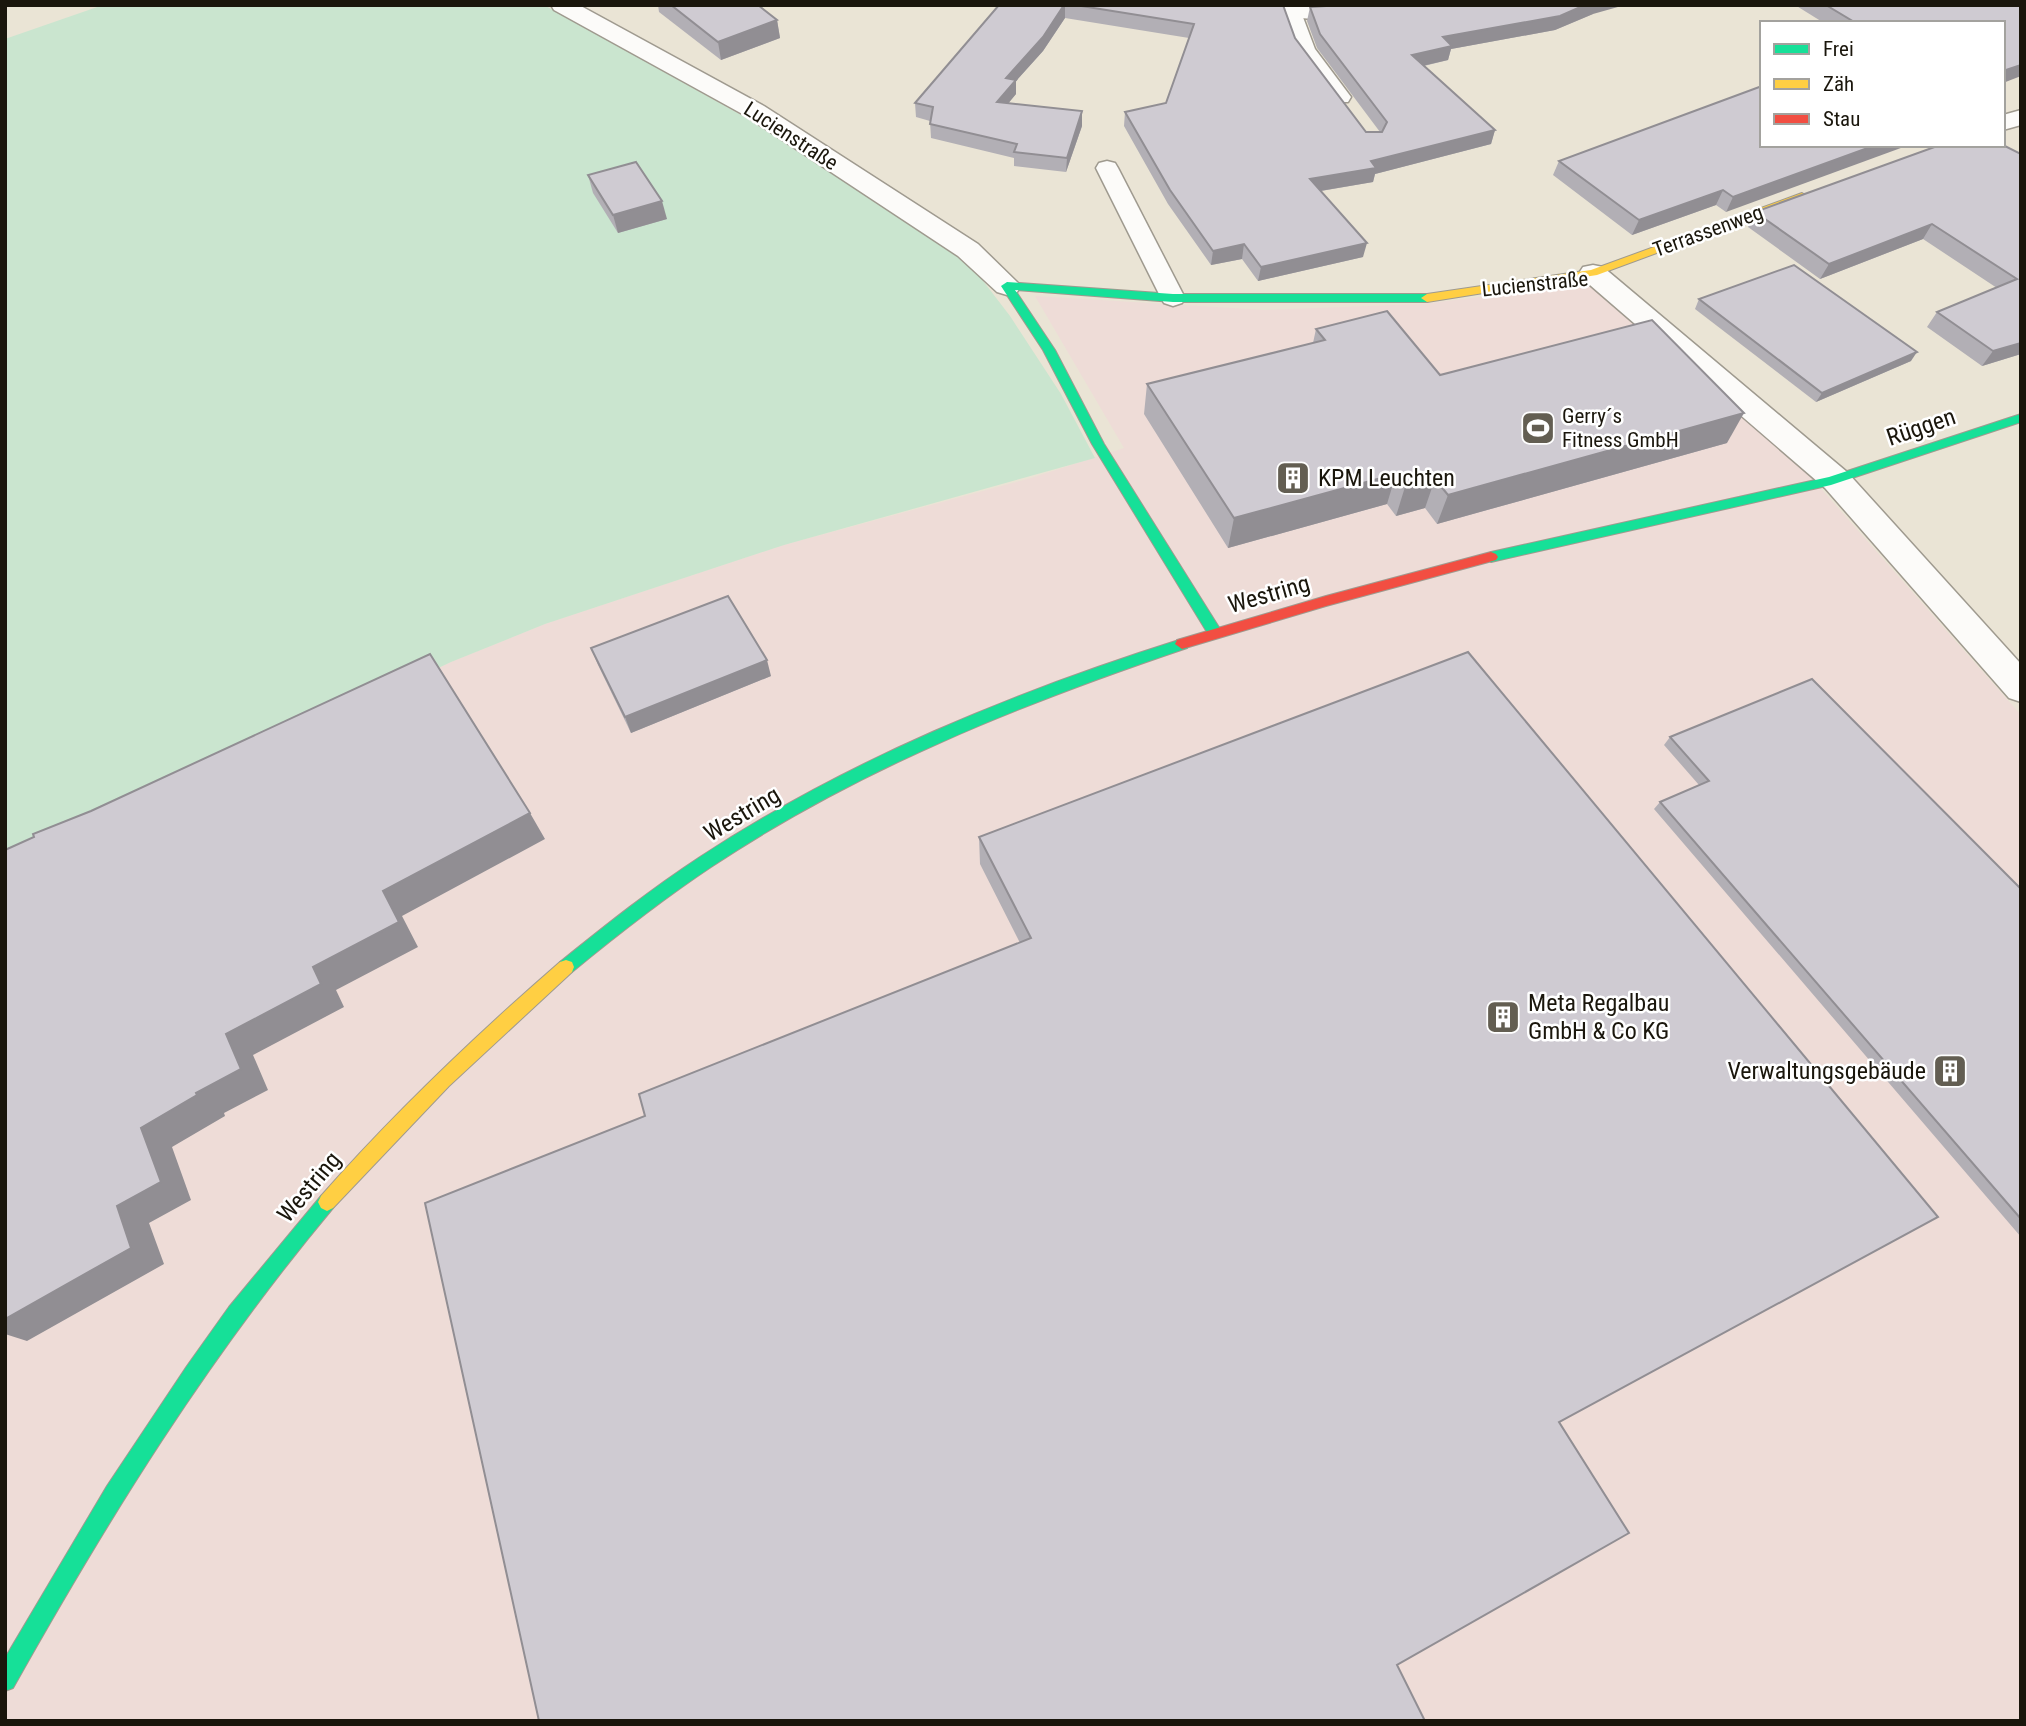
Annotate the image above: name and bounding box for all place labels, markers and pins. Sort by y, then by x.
place label: Gerry´s Fitness GmbH [1562,404,1679,452]
sports icon: Gerry´s Fitness GmbH [1519,409,1557,447]
building icon: KPM Leuchten [1274,459,1312,497]
place label: KPM Leuchten [1318,464,1455,492]
place label: Meta Regalbau GmbH & Co KG [1528,989,1669,1045]
building icon: Meta Regalbau GmbH & Co KG [1484,998,1522,1036]
building icon: Verwaltungsgebäude [1931,1052,1969,1090]
place label: Verwaltungsgebäude [1727,1057,1926,1085]

